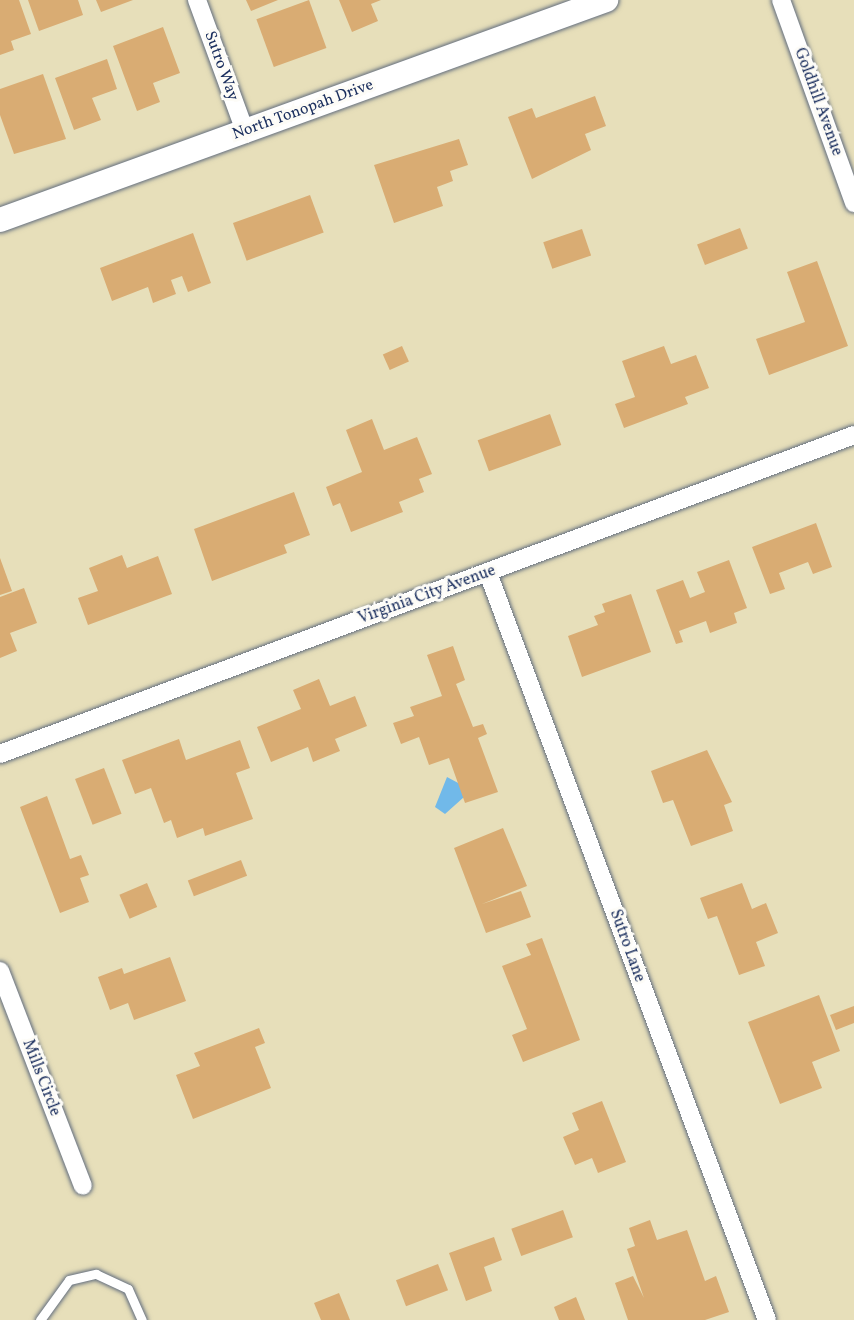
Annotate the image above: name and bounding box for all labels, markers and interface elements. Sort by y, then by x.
street label: Sutro Way [200,28,242,104]
street label: Goldhill Avenue [790,45,846,159]
street label: North Tonopah Drive [230,75,376,145]
street label: Virginia City Avenue [355,561,499,629]
street label: Sutro Lane [605,907,649,985]
street label: Mills Circle [18,1037,64,1119]

